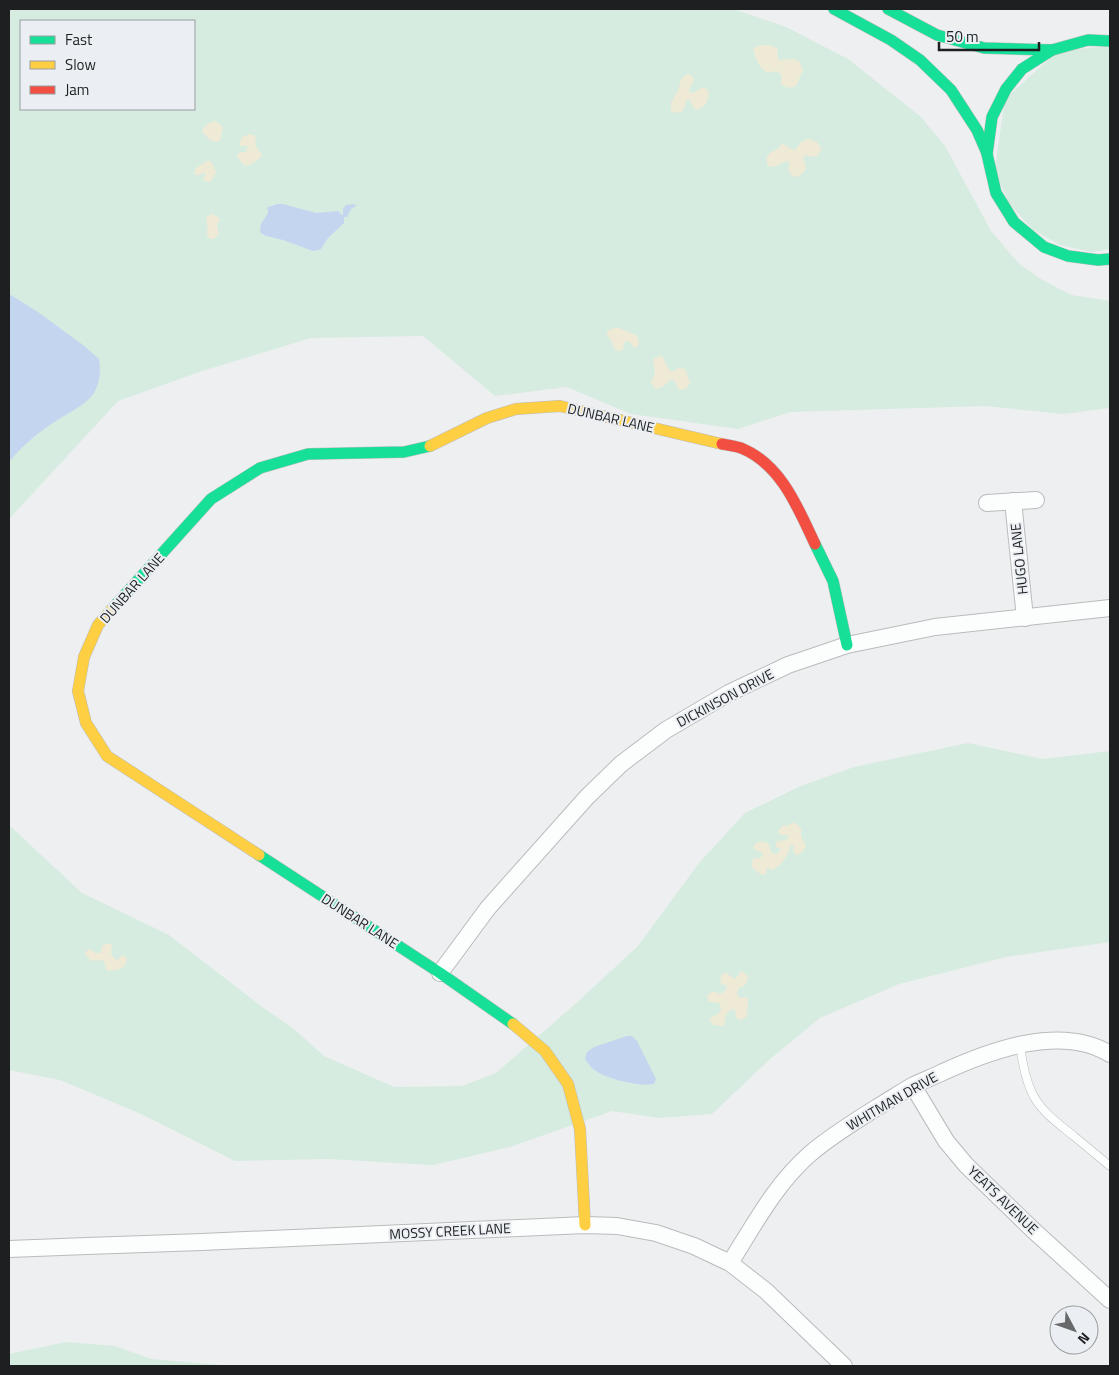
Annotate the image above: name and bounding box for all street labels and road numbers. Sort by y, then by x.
street label: DUNBAR LANE [566,397,657,438]
street label: HUGO LANE [1004,522,1033,596]
street label: DUNBAR LANE [94,548,169,628]
street label: DICKINSON DRIVE [672,663,777,732]
street label: DUNBAR LANE [318,888,403,954]
street label: WHITMAN DRIVE [842,1066,942,1135]
street label: YEATS AVENUE [963,1160,1044,1239]
street label: MOSSY CREEK LANE [389,1217,511,1244]

